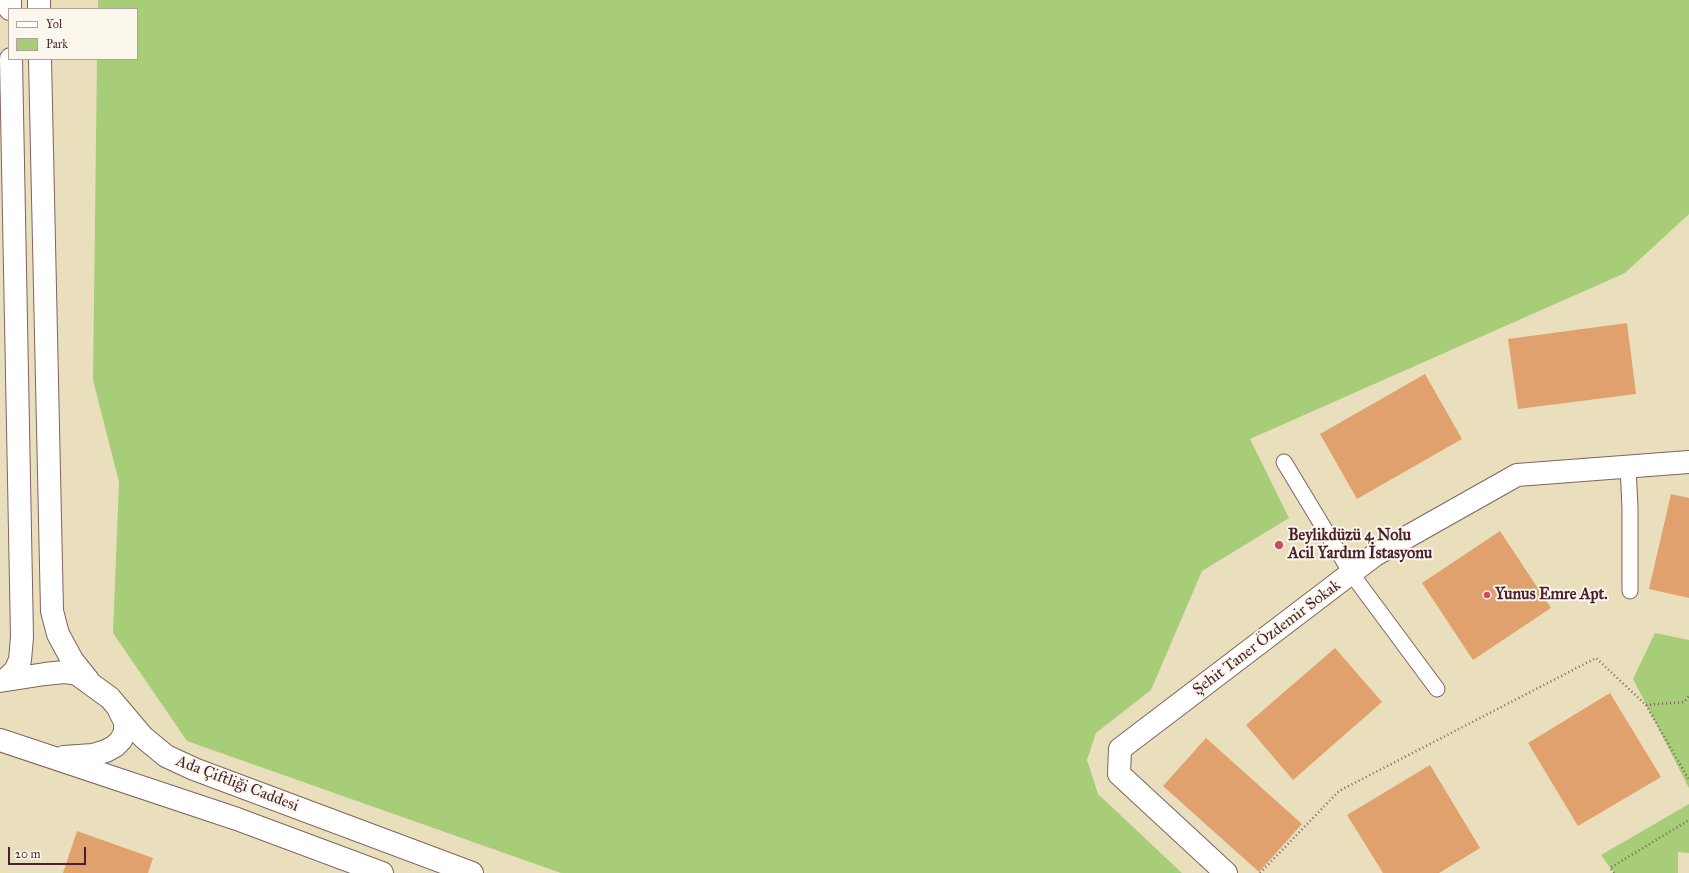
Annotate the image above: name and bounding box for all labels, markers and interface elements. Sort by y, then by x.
legend [8,8,138,60]
text: Yol [46,17,62,31]
text: Park [46,37,68,51]
place label: Beylikdüzü 4 Nolu Acil Yardım İstasyonu [1288,526,1432,564]
marker: Beylikdüzü 4 Nolu Acil Yardım İstasyonu [1273,539,1285,551]
street label: Şehit Taner Özdemir Sokak [1189,576,1345,700]
place label: Yunus Emre Apt. [1495,585,1608,605]
marker: Yunus Emre Apt. [1482,590,1492,600]
street label: Ada Çiftliği Caddesi [173,752,301,816]
scale bar [10,839,88,865]
text: 20 m [15,847,41,861]

